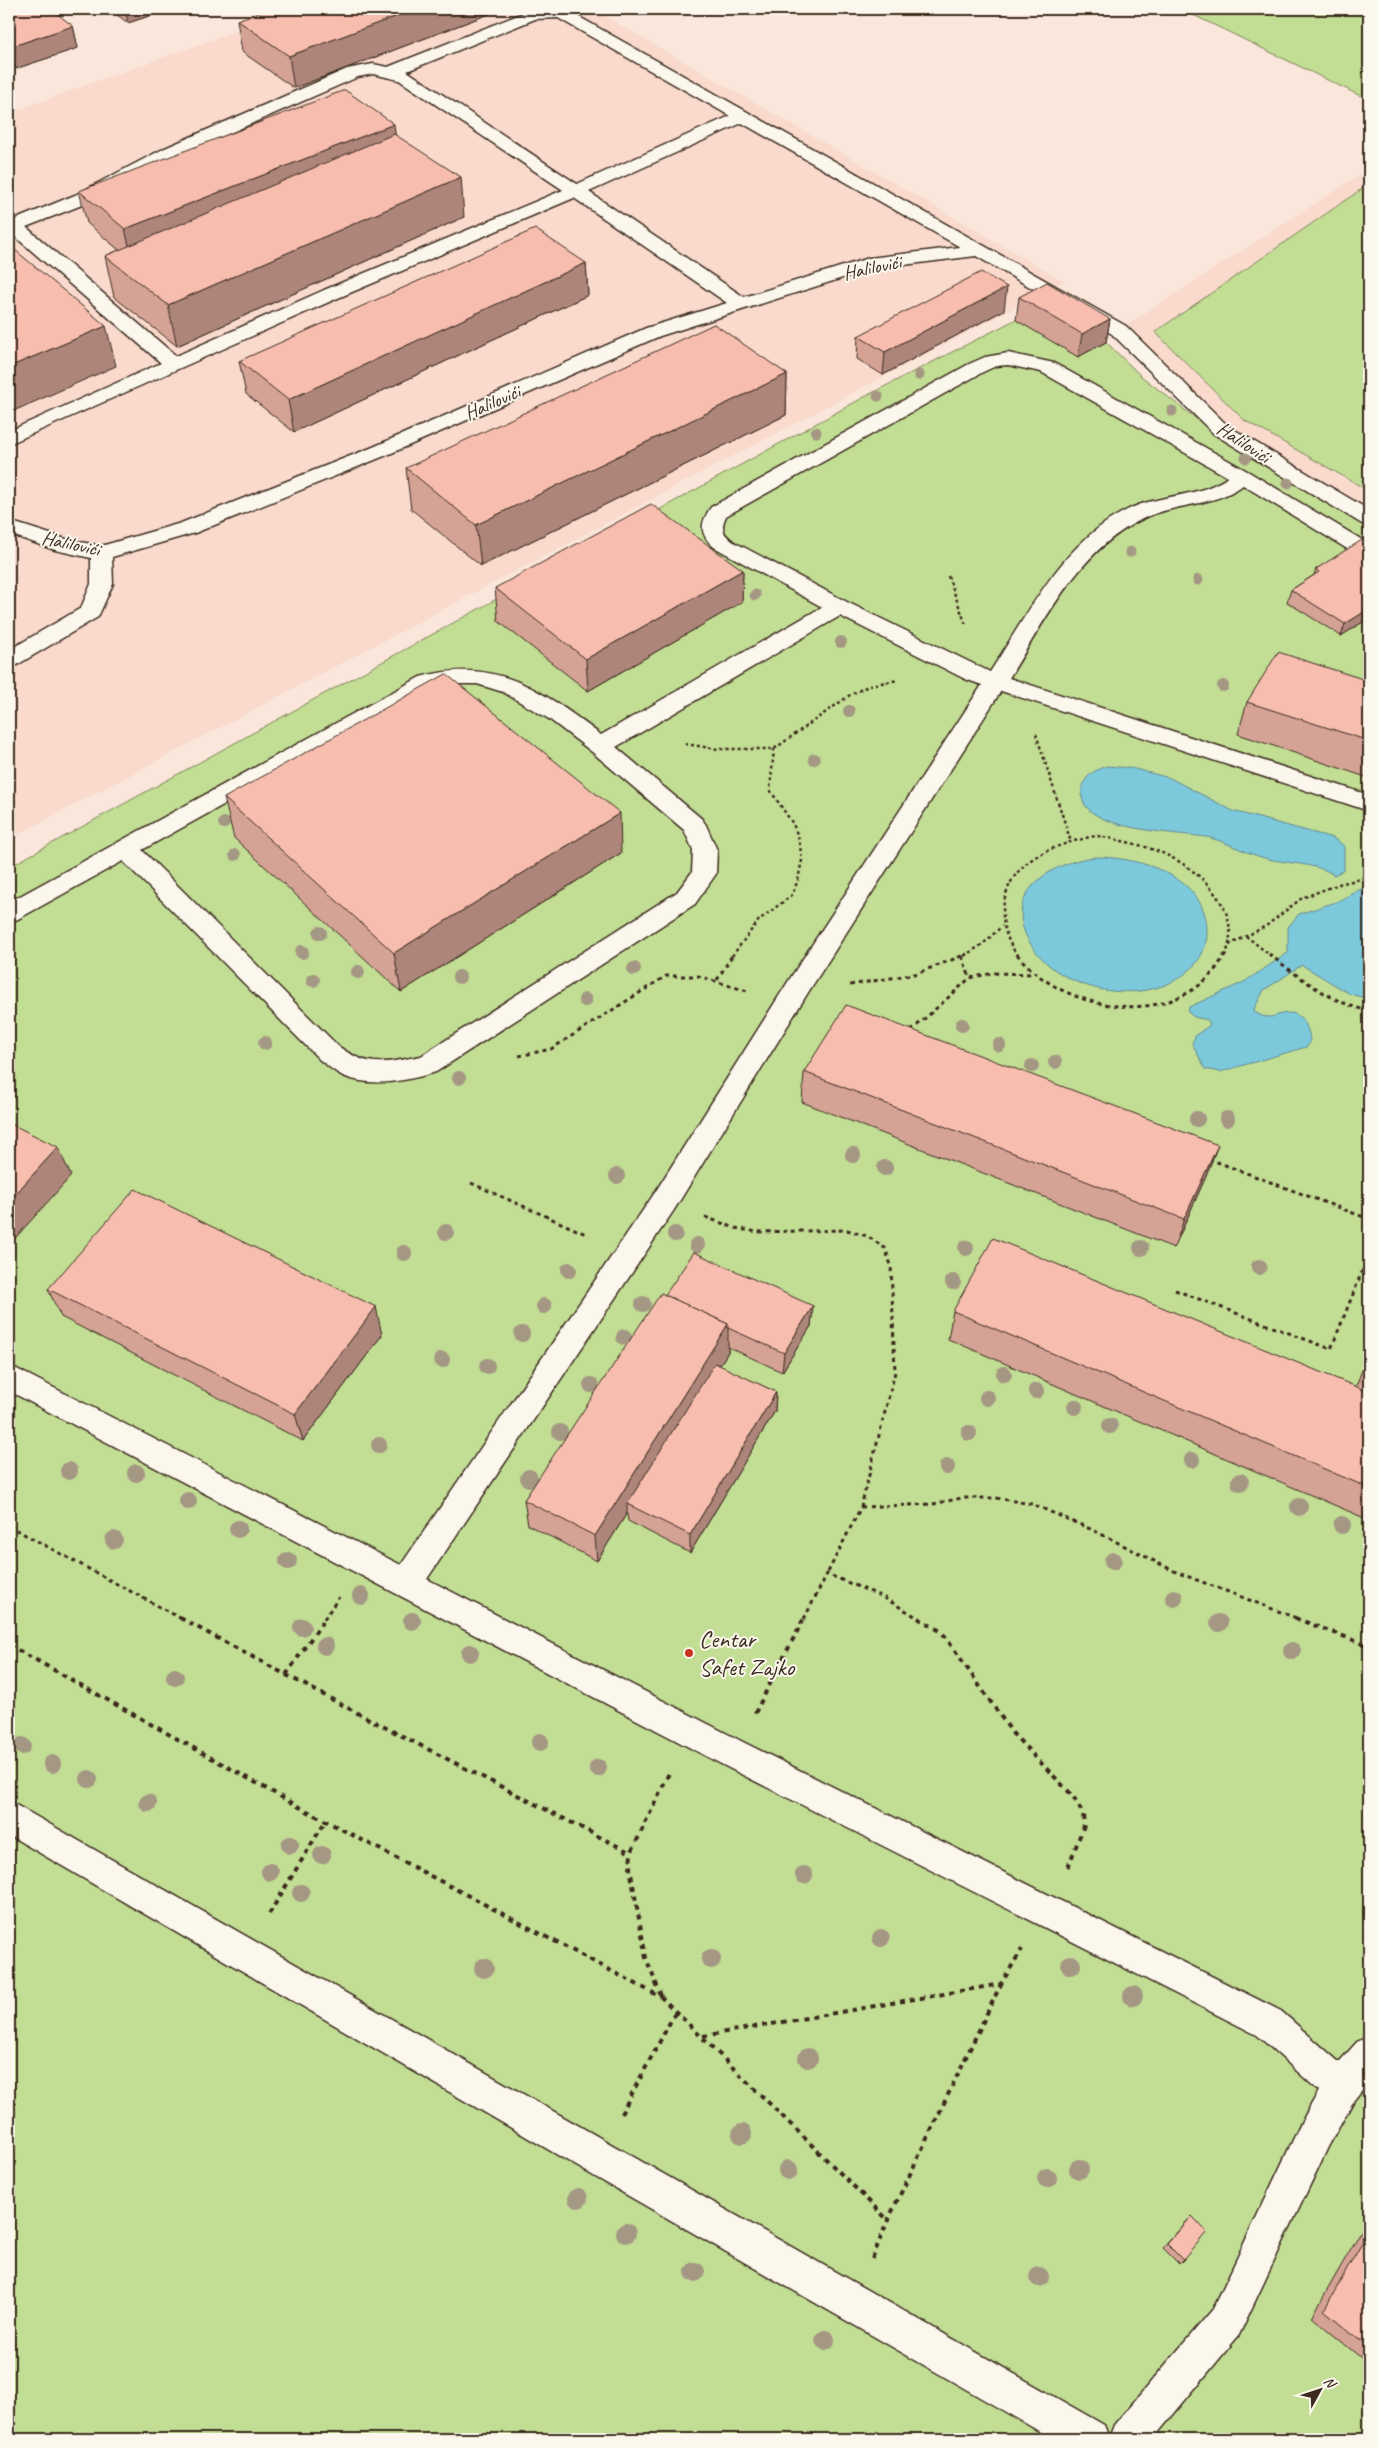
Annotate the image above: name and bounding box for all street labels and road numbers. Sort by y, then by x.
street label: Halilovići [841,249,906,286]
street label: Halilovići [460,378,526,426]
street label: Halilovići [1212,416,1277,470]
street label: Halilovići [40,525,104,562]

